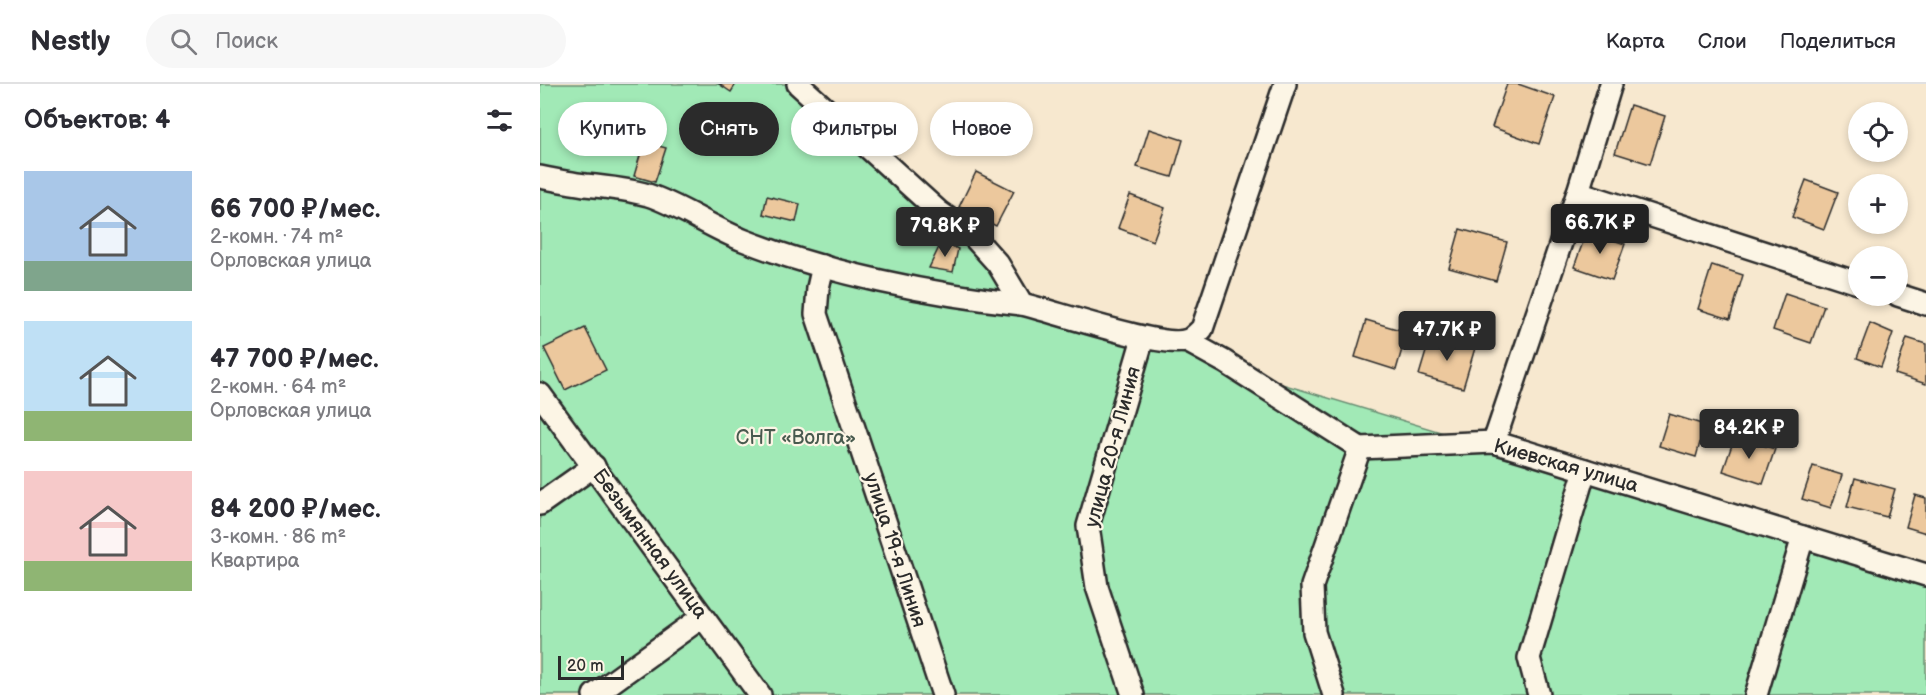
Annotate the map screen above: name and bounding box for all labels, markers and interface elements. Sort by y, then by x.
search box [146,14,566,68]
text: Nestly [30,25,110,58]
icon: search [167,25,200,58]
text: Поиск [215,28,278,55]
text: Карта [1606,29,1665,54]
text: Слои [1698,29,1747,54]
text: Поделиться [1780,29,1896,54]
chip: Купить [558,102,667,156]
chip: Снять [679,102,779,156]
chip: Фильтры [791,102,918,156]
chip: Новое [930,102,1033,156]
map controls [1848,102,1908,306]
button: locate [1848,102,1908,162]
icon: filters [483,104,516,137]
text: Объектов: 4 [24,105,170,136]
button: + [1848,174,1908,234]
text: 66 700 ₽/мес. [210,194,381,225]
icon: home [72,195,144,267]
pin: 66.7K ₽ [1545,204,1655,255]
pin: 79.8K ₽ [890,207,1000,258]
text: 66.7K ₽ [1565,211,1635,235]
text: 79.8K ₽ [910,214,980,238]
text: 2-комн. · 74 m² [210,225,343,249]
button: − [1848,246,1908,306]
text: Орловская улица [210,249,372,273]
pin: 47.7K ₽ [1392,311,1502,362]
text: 47.7K ₽ [1413,318,1481,342]
text: 47 700 ₽/мес. [210,344,379,375]
icon: home [72,345,144,417]
street label: улица 20-я Линия [1080,364,1146,530]
text: 2-комн. · 64 m² [210,375,346,399]
text: Орловская улица [210,399,372,423]
pin: 84.2K ₽ [1694,409,1804,460]
text: 84.2K ₽ [1714,416,1784,440]
park label: СНТ «Волга» [736,426,856,450]
street label: Киевская улица [1491,434,1641,498]
street label: Безымянная улица [588,464,713,624]
street label: улица 19-я Линия [859,470,931,630]
text: 84 200 ₽/мес. [210,494,381,525]
icon: home [72,495,144,567]
text: 3-комн. · 86 m² [210,525,346,549]
text: Квартира [210,549,300,573]
scale bar [558,653,624,680]
text: 20 m [567,657,603,676]

